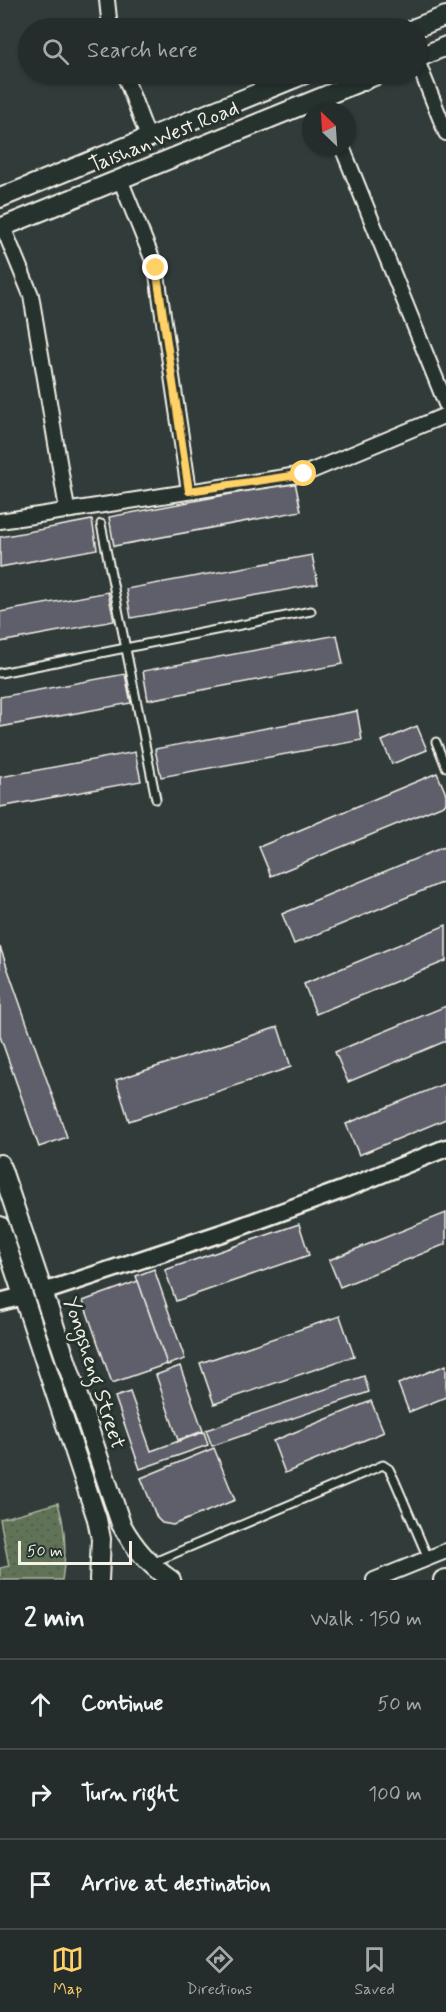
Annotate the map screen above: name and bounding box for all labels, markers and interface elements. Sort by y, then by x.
search box [18,18,428,84]
icon: search [39,35,72,68]
text: Search here [87,37,198,65]
street label: Taishan West Road [85,94,243,180]
north arrow [302,102,356,156]
route end [142,254,168,280]
route start [290,460,316,486]
street label: Yongsheng Street [54,1293,132,1453]
scale bar [18,1538,132,1566]
text: 50 m [27,1541,63,1562]
text: 2 min [24,1602,85,1636]
text: Walk · 150 m [310,1606,422,1633]
icon: ahead [24,1688,57,1721]
text: Continue [81,1690,163,1718]
text: 50 m [377,1691,422,1718]
icon: right [24,1778,57,1811]
text: Turn right [81,1780,179,1808]
text: 100 m [368,1781,422,1808]
icon: arrive [24,1868,57,1901]
text: Arrive at destination [81,1870,271,1898]
tab: Map [51,1943,84,2000]
tab: Directions [186,1943,252,2000]
tab: Saved [354,1943,395,2000]

